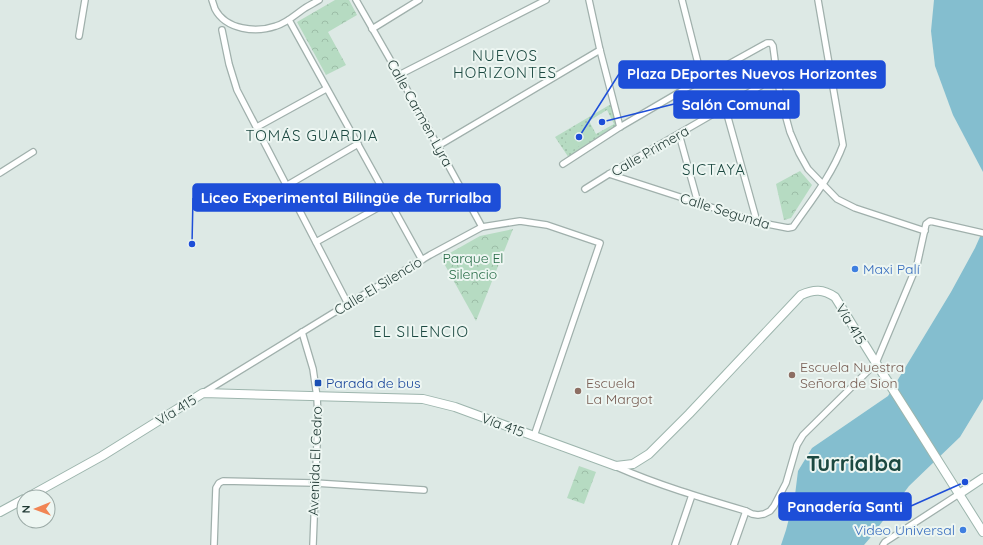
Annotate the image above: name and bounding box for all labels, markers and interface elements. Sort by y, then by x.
district label: NUEVOS HORIZONTES [453,46,557,82]
street label: Calle Carmen Lyra [383,56,457,170]
callout: Plaza DEportes Nuevos Horizontes [619,61,885,88]
text: Plaza DEportes Nuevos Horizontes [627,64,877,83]
callout: Salón Comunal [674,91,799,118]
text: Salón Comunal [682,95,790,114]
street label: Calle Primera [608,122,692,180]
district label: TOMÁS GUARDIA [246,126,378,145]
district label: SICTAYA [682,160,746,179]
callout: Liceo Experimental Bilingüe de Turrialba [193,184,500,211]
text: Liceo Experimental Bilingüe de Turrialba [201,188,491,207]
street label: Calle Segunda [678,189,772,233]
park label: Parque El Silencio [442,249,504,283]
street label: Calle El Silencio [331,253,425,319]
place label: Maxi Palí [863,260,920,278]
marker: Maxi Palí [850,264,860,274]
street label: Vía 415 [832,300,870,348]
district label: EL SILENCIO [373,322,469,341]
place label: Escuela Nuestra Señora de Sion [800,358,904,392]
marker: Escuela Nuestra Señora de Sion [787,370,797,380]
place label: Parada de bus [326,374,421,392]
place label: Escuela La Margot [586,374,653,408]
marker: Parada de bus [313,378,323,388]
marker: Escuela La Margot [573,386,583,396]
street label: Vía 415 [152,391,200,429]
street label: Avenida El Cedro [304,406,326,516]
street label: Vía 415 [479,409,527,441]
district label: Turrialba [806,449,902,477]
north arrow [16,489,56,529]
callout: Panadería Santi [779,493,911,520]
text: Panadería Santi [787,497,903,516]
text: N [19,505,33,513]
place label: Video Universal [854,521,955,539]
marker: Video Universal [958,525,968,535]

